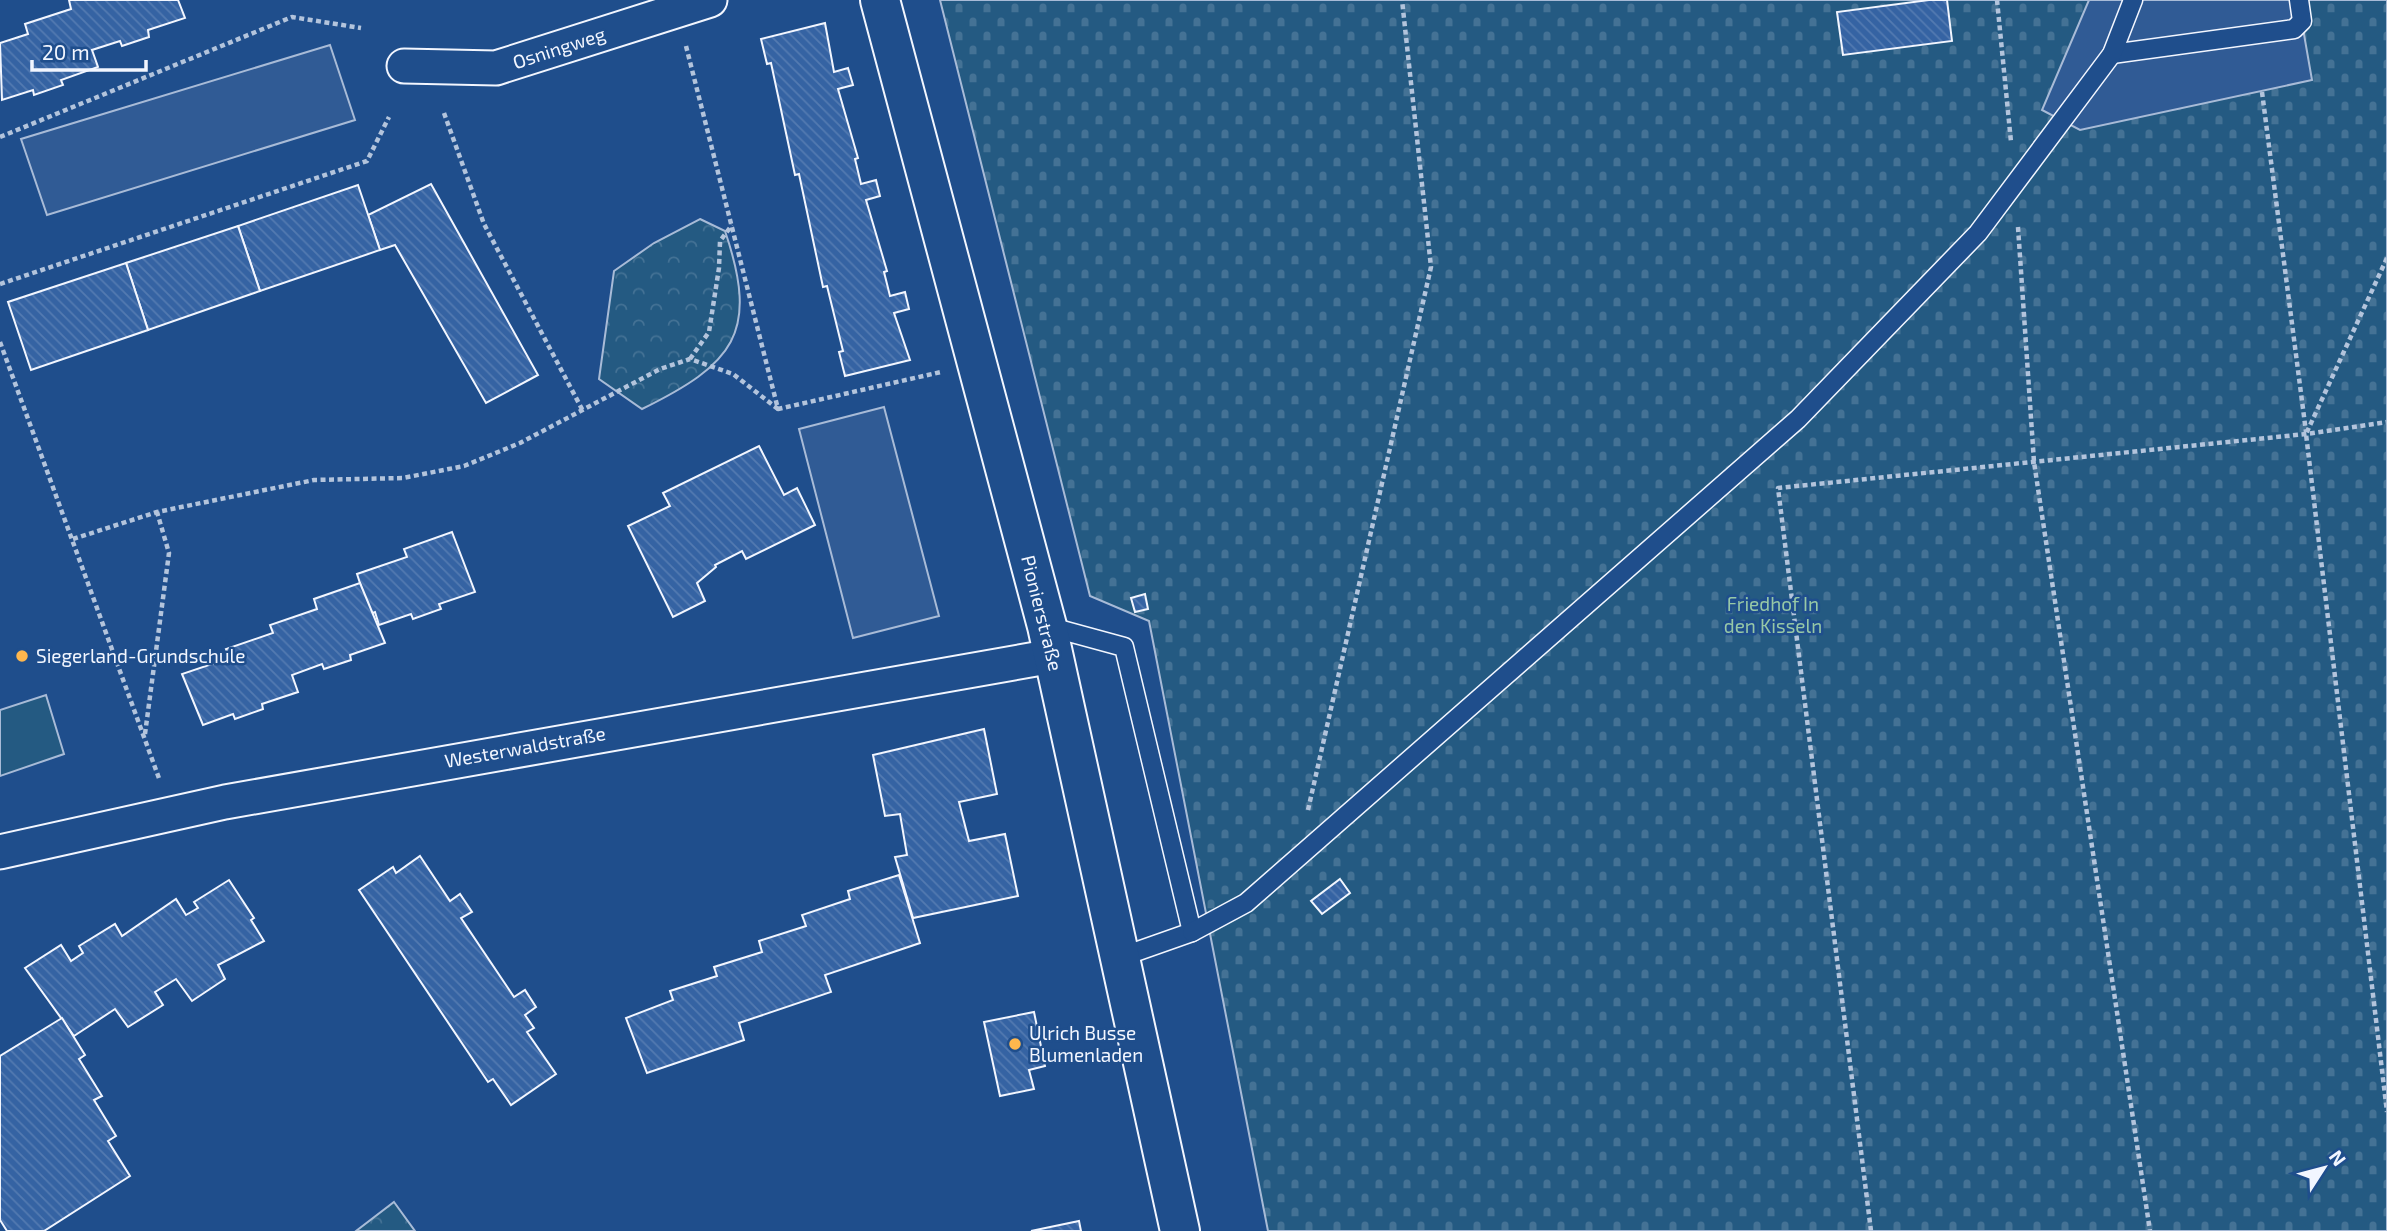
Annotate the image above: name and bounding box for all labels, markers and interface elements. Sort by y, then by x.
street label: Osningweg [510,22,608,73]
scale bar [32,28,145,72]
text: 20 m [42,39,90,64]
street label: Pionierstraße [1017,553,1068,673]
park label: Friedhof In den Kisseln [1724,592,1822,637]
place label: Siegerland-Grundschule [36,644,245,667]
marker: Siegerland-Grundschule [14,648,30,664]
street label: Westerwaldstraße [443,721,607,772]
place label: Ulrich Busse Blumenladen [1029,1021,1143,1066]
marker: Ulrich Busse Blumenladen [1007,1036,1023,1052]
north arrow [2289,1133,2359,1203]
text: N [2325,1145,2351,1170]

